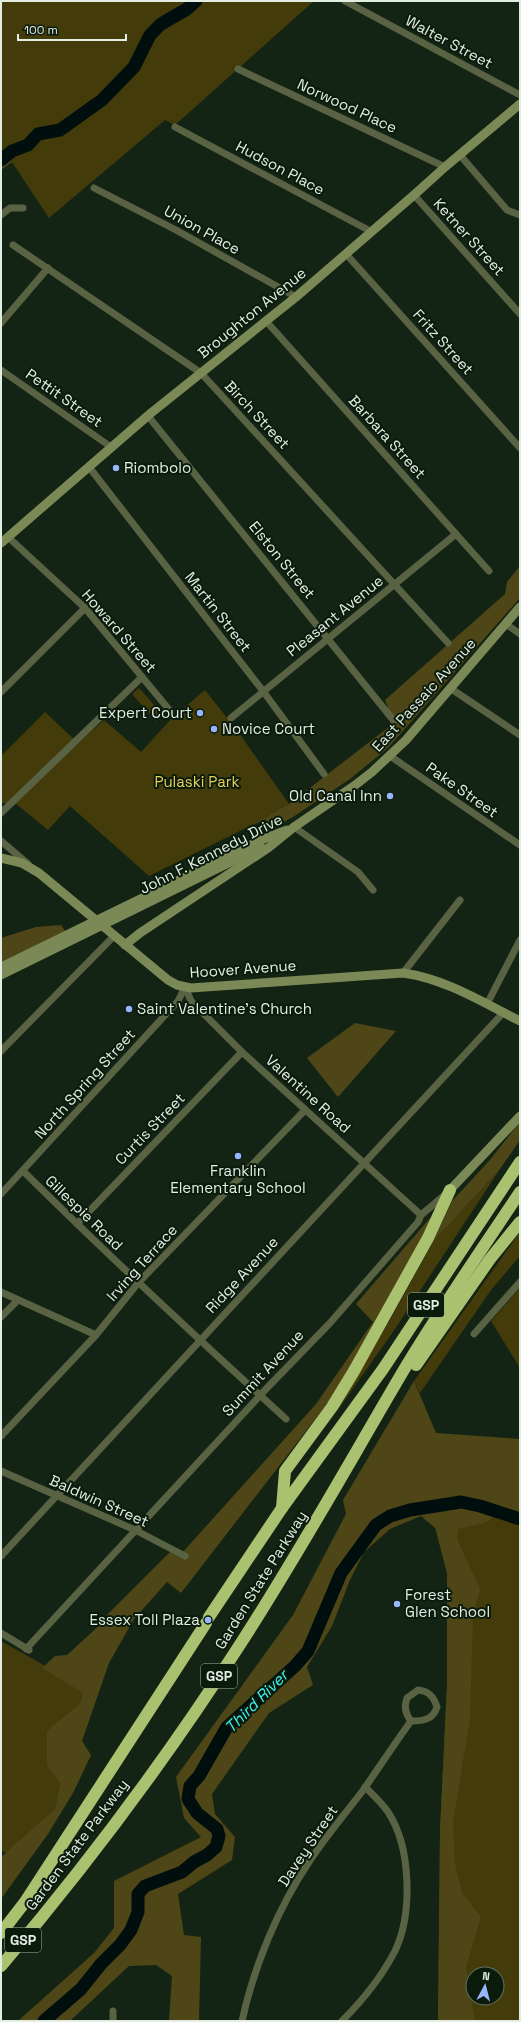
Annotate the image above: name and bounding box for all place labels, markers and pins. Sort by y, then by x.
place label: Riombolo [124,458,191,477]
marker: Riombolo [111,463,121,473]
place label: Expert Court [99,703,192,722]
marker: Expert Court [195,708,205,718]
place label: Novice Court [222,719,315,738]
marker: Novice Court [209,724,219,734]
place label: Old Canal Inn [289,786,382,805]
marker: Old Canal Inn [385,791,395,801]
place label: Saint Valentine's Church [137,999,312,1018]
marker: Saint Valentine's Church [124,1004,134,1014]
marker: Franklin Elementary School [233,1151,243,1161]
place label: Franklin Elementary School [170,1161,306,1197]
place label: Forest Glen School [405,1585,490,1621]
marker: Forest Glen School [392,1599,402,1609]
place label: Essex Toll Plaza [89,1610,200,1629]
marker: Essex Toll Plaza [203,1615,213,1625]

